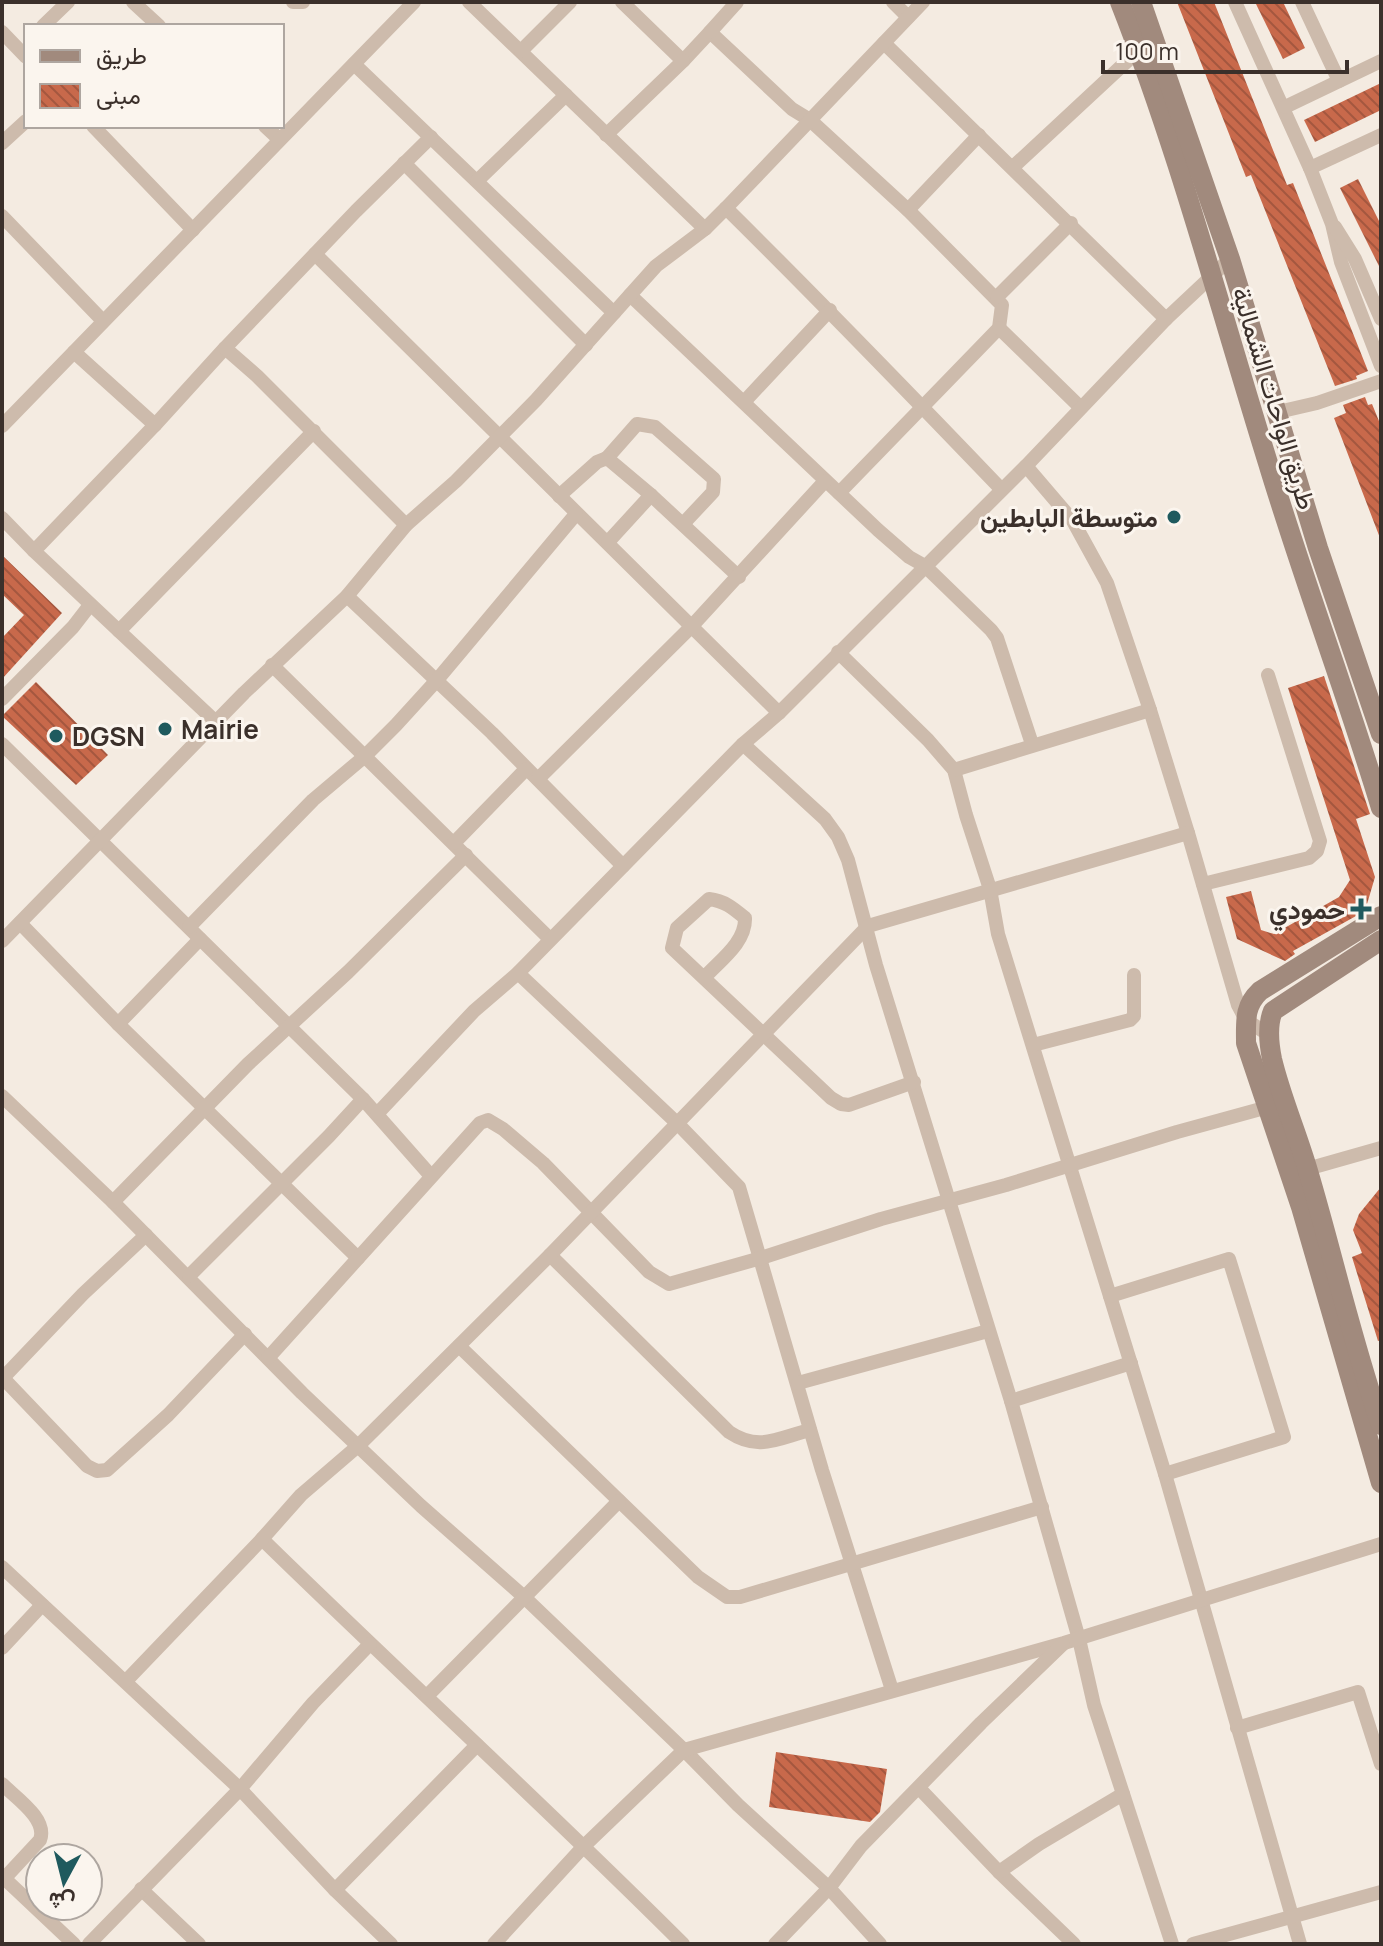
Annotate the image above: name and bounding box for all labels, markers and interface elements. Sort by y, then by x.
legend [24,24,284,128]
scale bar [1103,24,1347,74]
text: 100 m [1115,34,1179,67]
text: طريق [96,38,147,71]
text: مبنى [96,78,141,111]
street label: طريق الواحات الشمالية [1224,282,1326,514]
place label: متوسطة البابطين [980,499,1158,535]
marker: متوسطة البابطين [1165,508,1183,526]
place label: Mairie [181,711,259,747]
place label: DGSN [72,718,145,754]
marker: Mairie [156,720,174,738]
marker: DGSN [47,727,65,745]
place label: حمودي [1269,891,1345,932]
marker: حمودي [1352,900,1370,918]
north arrow [24,1842,104,1922]
text: ش [47,1885,77,1918]

